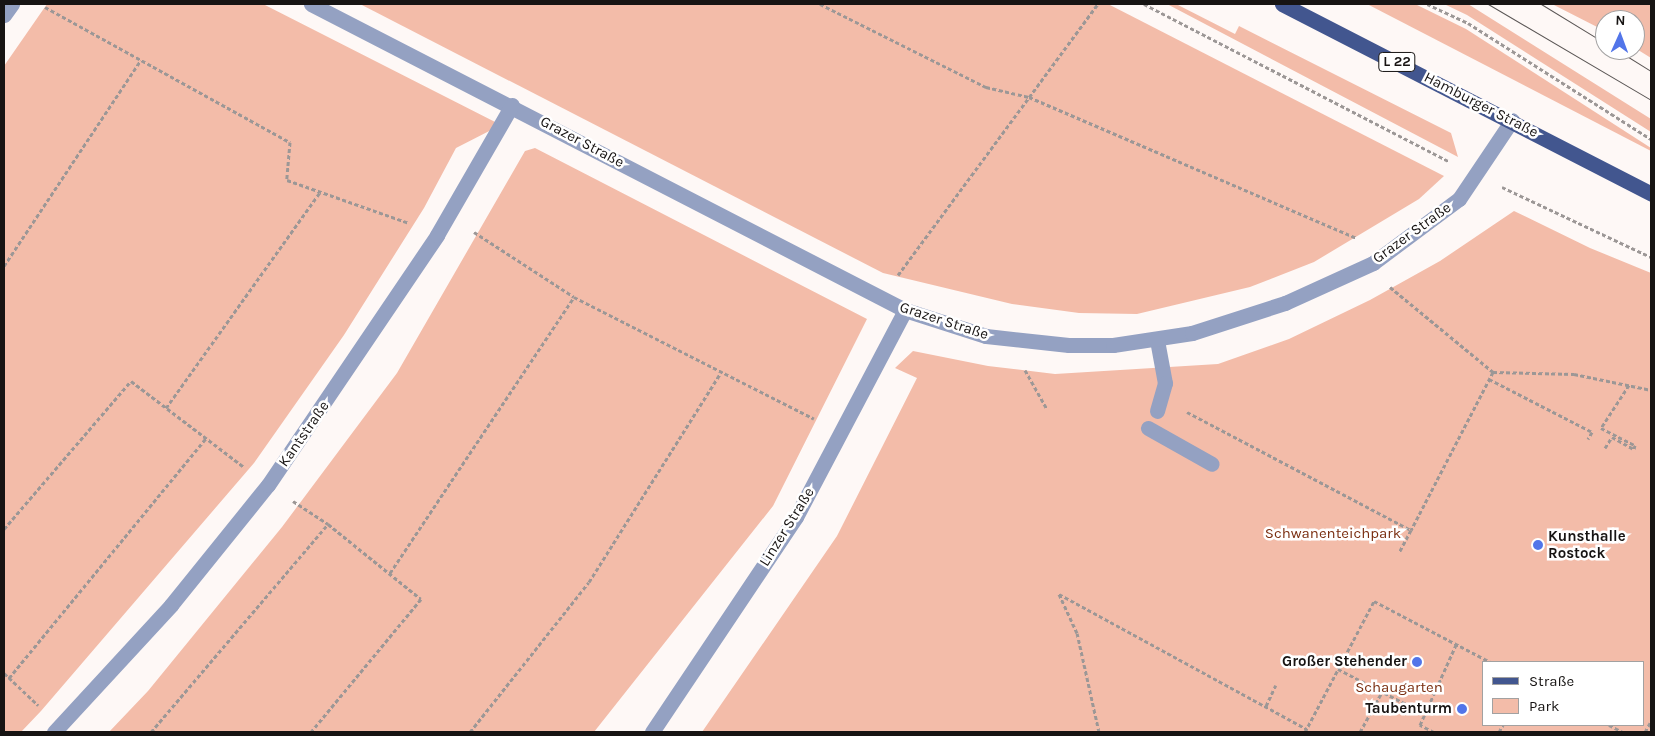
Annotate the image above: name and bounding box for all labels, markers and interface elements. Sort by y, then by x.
north arrow [1595,10,1645,60]
text: N [1615,12,1626,29]
road number: L 22 [1378,51,1416,74]
street label: Hamburger Straße [1421,68,1541,142]
street label: Grazer Straße [537,112,627,172]
street label: Grazer Straße [1369,199,1455,267]
street label: Grazer Straße [897,298,991,344]
street label: Kantstraße [275,398,333,470]
street label: Linzer Straße [756,484,818,570]
park label: Schwanenteichpark [1265,525,1401,543]
place label: Kunsthalle Rostock [1548,527,1626,562]
marker: Kunsthalle Rostock [1532,539,1544,551]
place label: Großer Stehender [1282,653,1407,671]
marker: Großer Stehender [1411,656,1423,668]
legend [1482,661,1645,726]
text: Straße [1529,672,1574,690]
park label: Schaugarten [1355,679,1443,697]
text: Park [1529,697,1559,715]
place label: Taubenturm [1365,700,1452,718]
marker: Taubenturm [1456,703,1468,715]

